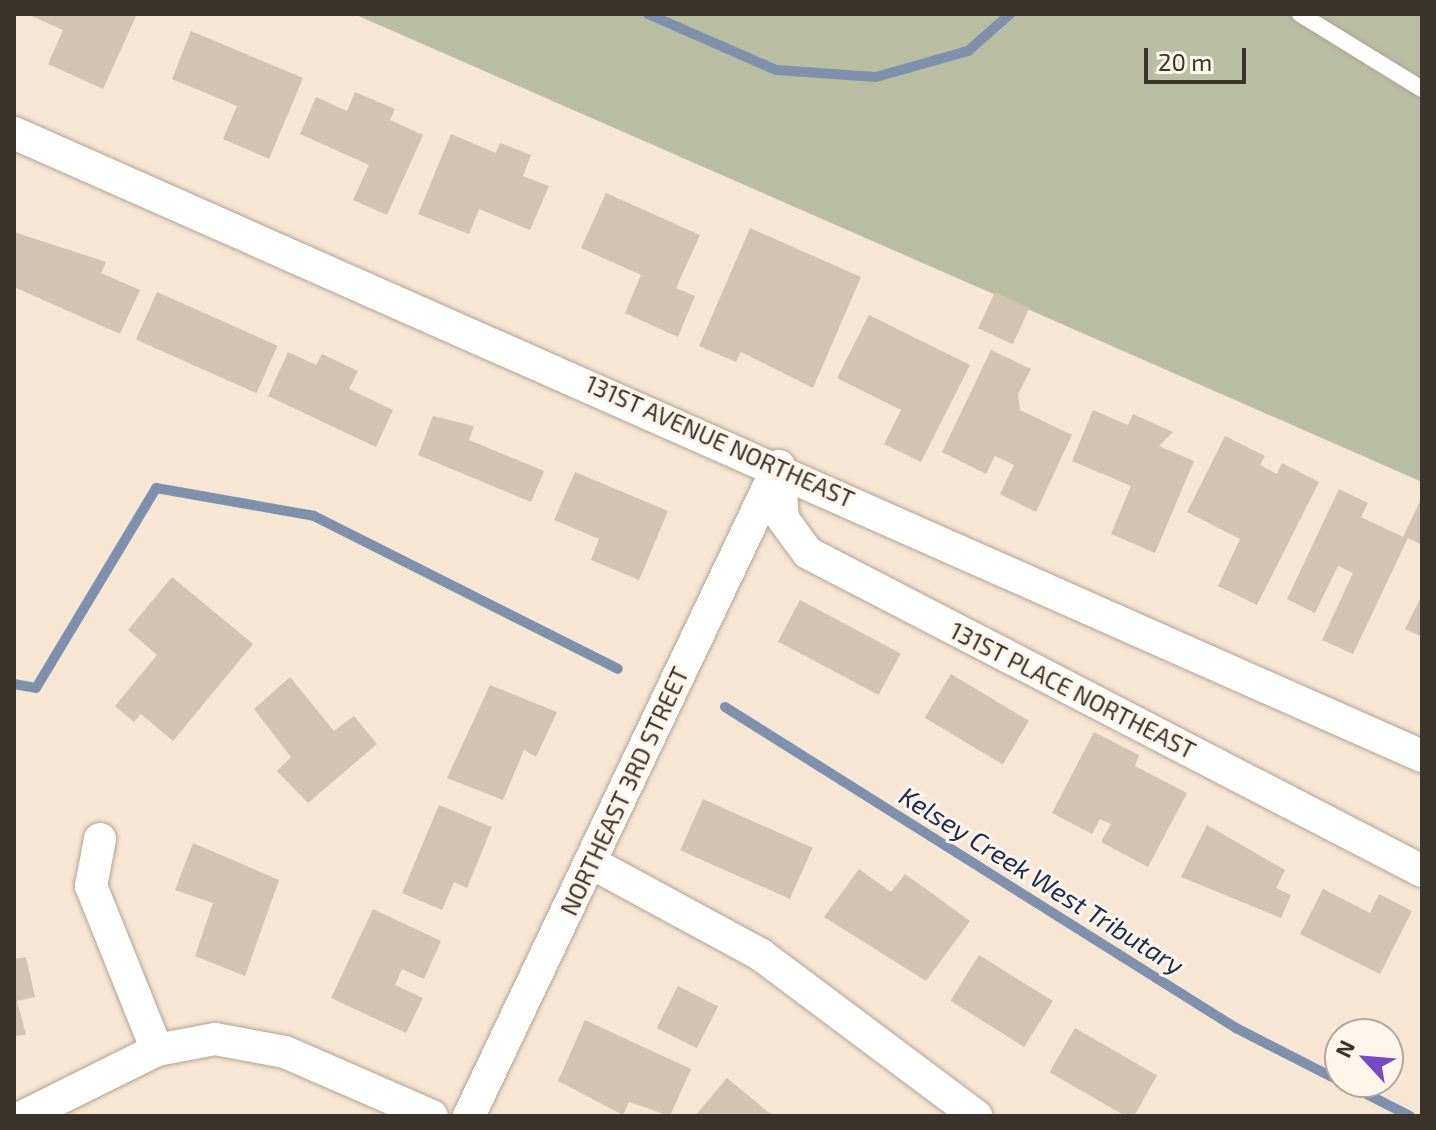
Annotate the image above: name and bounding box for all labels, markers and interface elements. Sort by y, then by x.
scale bar [1148,32,1250,82]
text: 20 m [1158,47,1212,76]
street label: 131ST AVENUE NORTHEAST [581,368,859,514]
street label: 131ST PLACE NORTHEAST [945,615,1201,765]
street label: NORTHEAST 3RD STREET [554,662,694,920]
water label: Kelsey Creek West Tributary [893,779,1191,981]
north arrow [1324,1018,1404,1098]
text: N [1329,1036,1359,1061]

